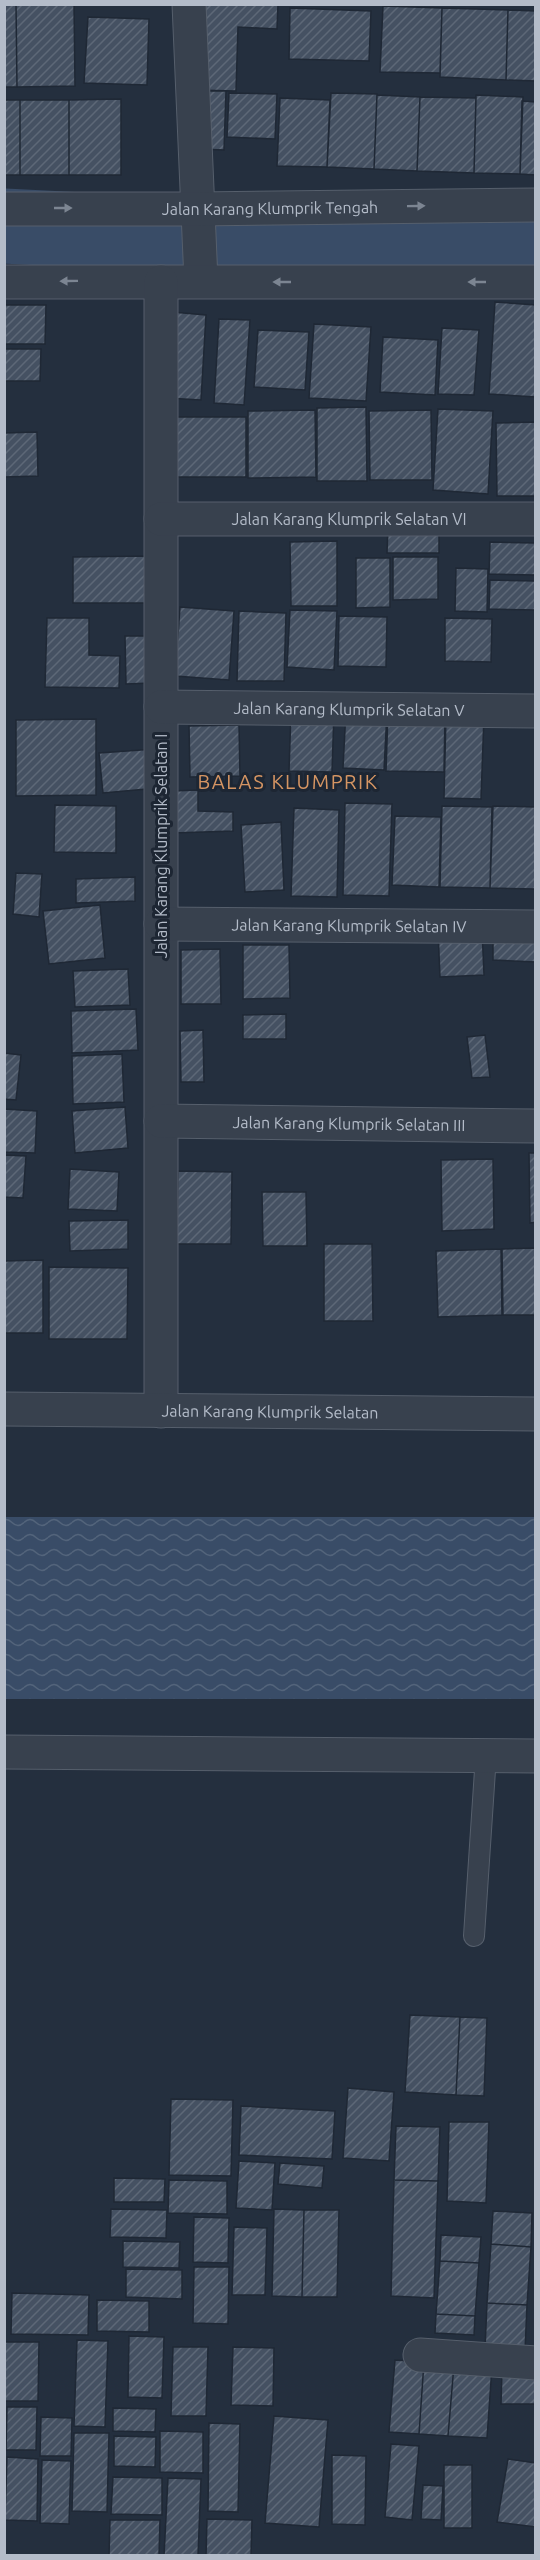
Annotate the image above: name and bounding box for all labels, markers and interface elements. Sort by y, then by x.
street label: Jalan Karang Klumprik Tengah [162,198,378,218]
one-way arrow [406,201,425,211]
one-way arrow [53,203,72,213]
one-way arrow [60,276,79,286]
one-way arrow [273,277,292,287]
one-way arrow [468,277,487,287]
street label: Jalan Karang Klumprik Selatan VI [232,510,466,528]
street label: Jalan Karang Klumprik Selatan V [233,699,465,719]
street label: Jalan Karang Klumprik Selatan I [152,734,170,958]
district label: BALAS KLUMPRIK [198,770,378,793]
street label: Jalan Karang Klumprik Selatan IV [231,916,467,935]
street label: Jalan Karang Klumprik Selatan III [232,1113,466,1134]
street label: Jalan Karang Klumprik Selatan [161,1401,379,1422]

